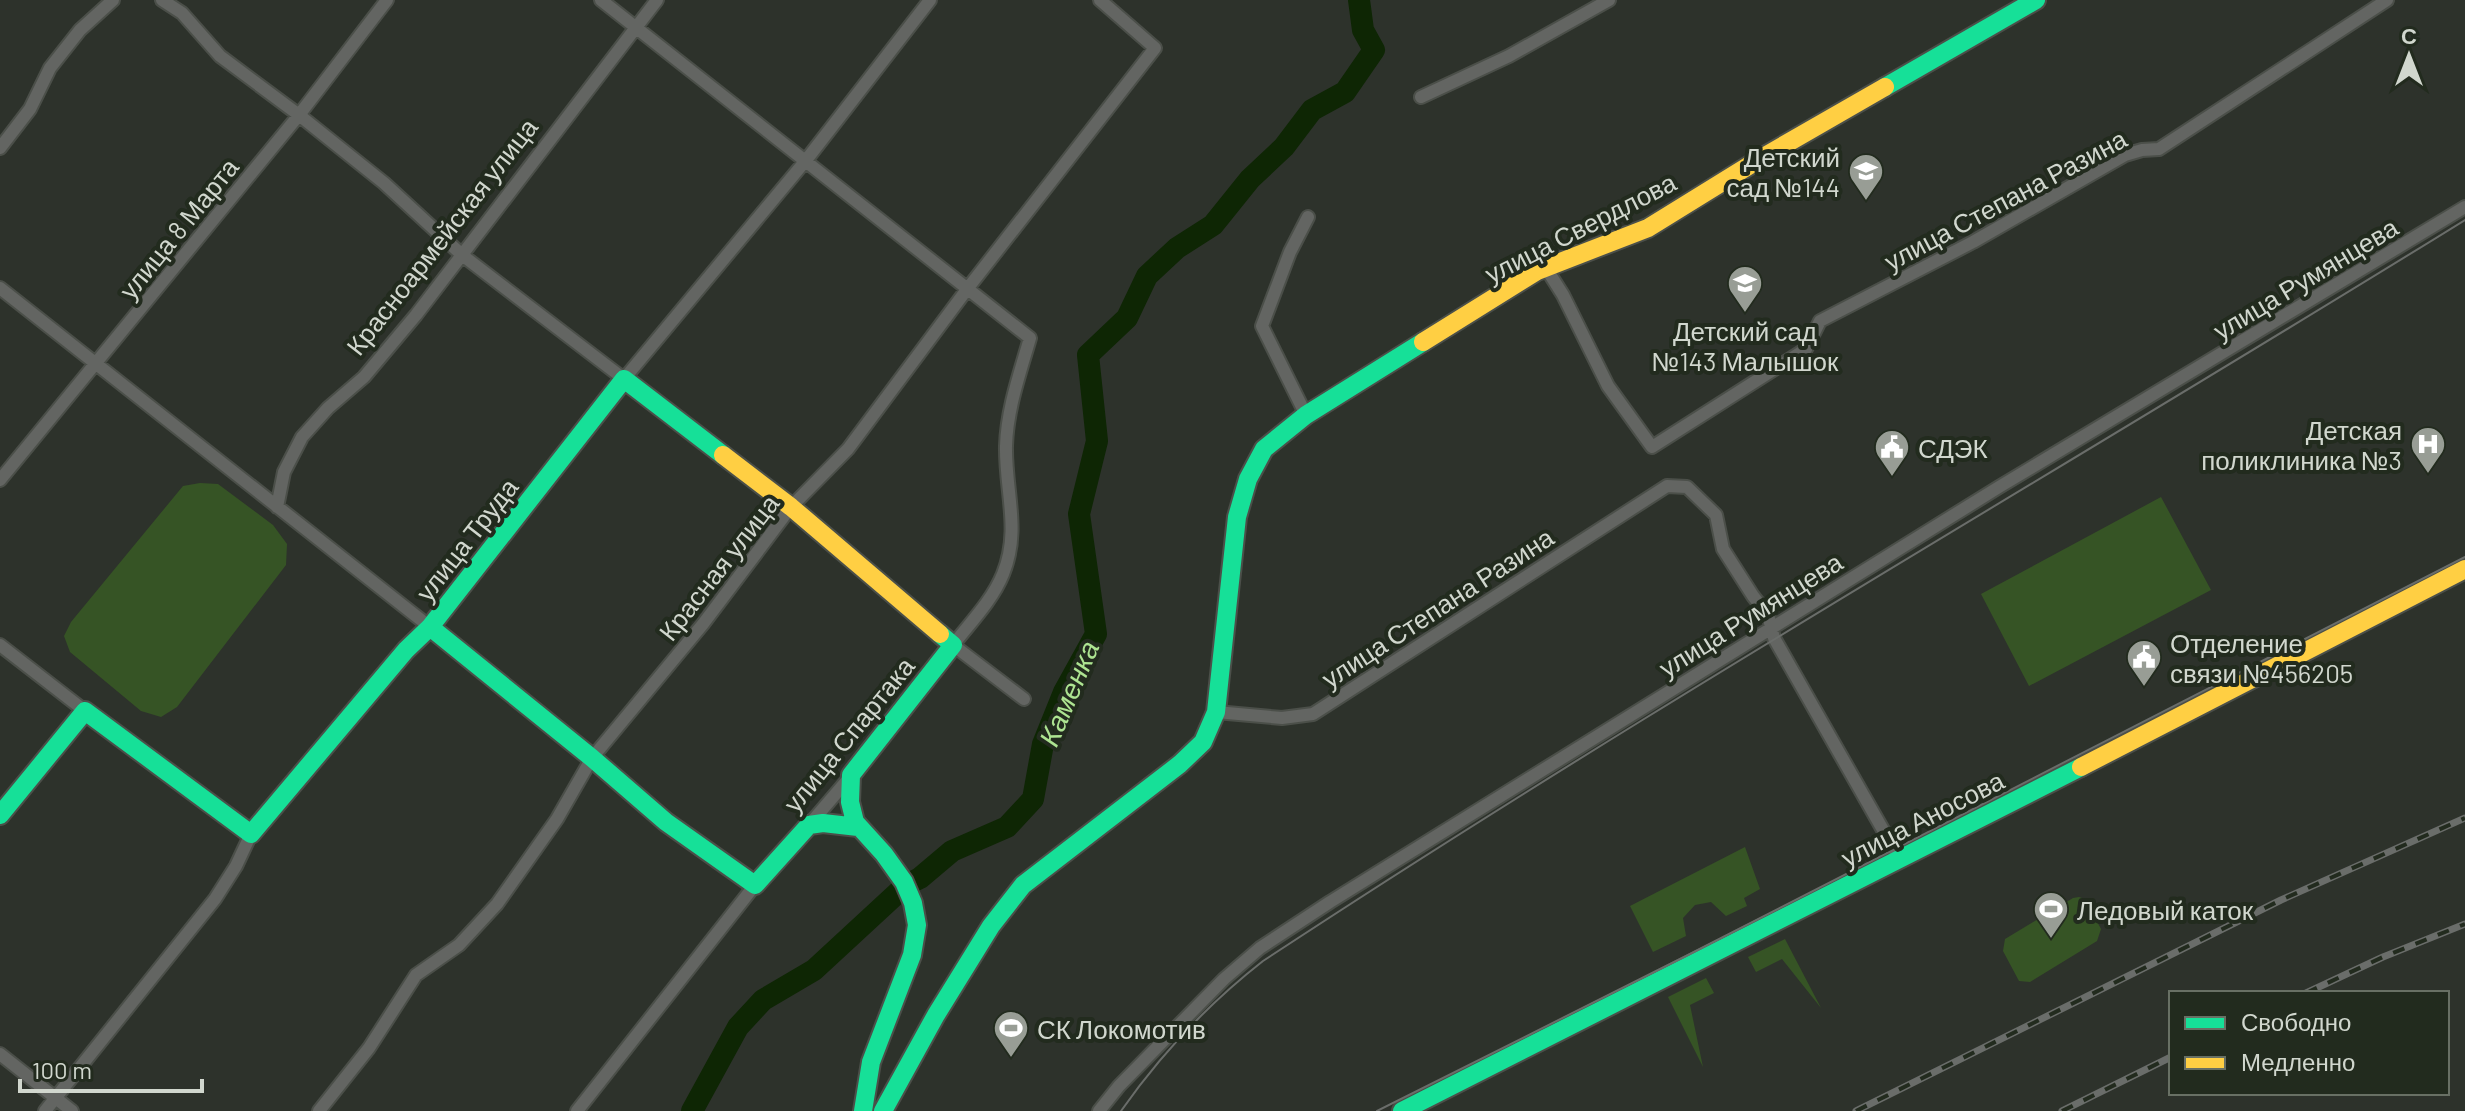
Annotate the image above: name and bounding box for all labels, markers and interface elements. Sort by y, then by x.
north arrow [2369,16,2449,96]
text: С [2401,22,2417,48]
street label: Красноармейская улица [339,111,543,361]
street label: улица Степана Разина [1879,122,2132,276]
place label: Детский сад №144 [1727,141,1840,202]
street label: улица 8 Марта [112,151,244,305]
school or university icon: Детский сад №144 [1847,152,1885,202]
street label: улица Свердлова [1479,165,1681,289]
street label: улица Румянцева [2207,210,2403,345]
school or university icon: Детский сад №143 Малышок [1726,264,1764,314]
place label: Детский сад №143 Малышок [1652,315,1839,376]
place label: Детская поликлиника №3 [2201,414,2402,475]
hospital icon: Детская поликлиника №3 [2409,425,2447,475]
public building icon: СДЭК [1873,428,1911,478]
place label: СДЭК [1918,432,1988,463]
street label: улица Труда [409,471,524,606]
street label: Красная улица [651,487,785,646]
street label: улица Степана Разина [1315,520,1559,694]
street label: улица Румянцева [1653,545,1848,683]
place label: Отделение связи №456205 [2170,627,2353,688]
water label: Каменка [1031,635,1105,751]
public building icon: Отделение связи №456205 [2125,638,2163,688]
street label: улица Спартака [776,650,920,818]
street label: улица Аносова [1835,763,2009,872]
sports icon: Ледовый каток [2032,890,2070,940]
place label: Ледовый каток [2077,894,2254,925]
legend [2169,991,2449,1095]
text: Свободно [2241,1007,2351,1036]
sports icon: СК Локомотив [992,1009,1030,1059]
place label: СК Локомотив [1037,1013,1206,1044]
scale bar [20,1043,202,1093]
text: Медленно [2241,1047,2355,1076]
text: 100 m [32,1055,92,1084]

